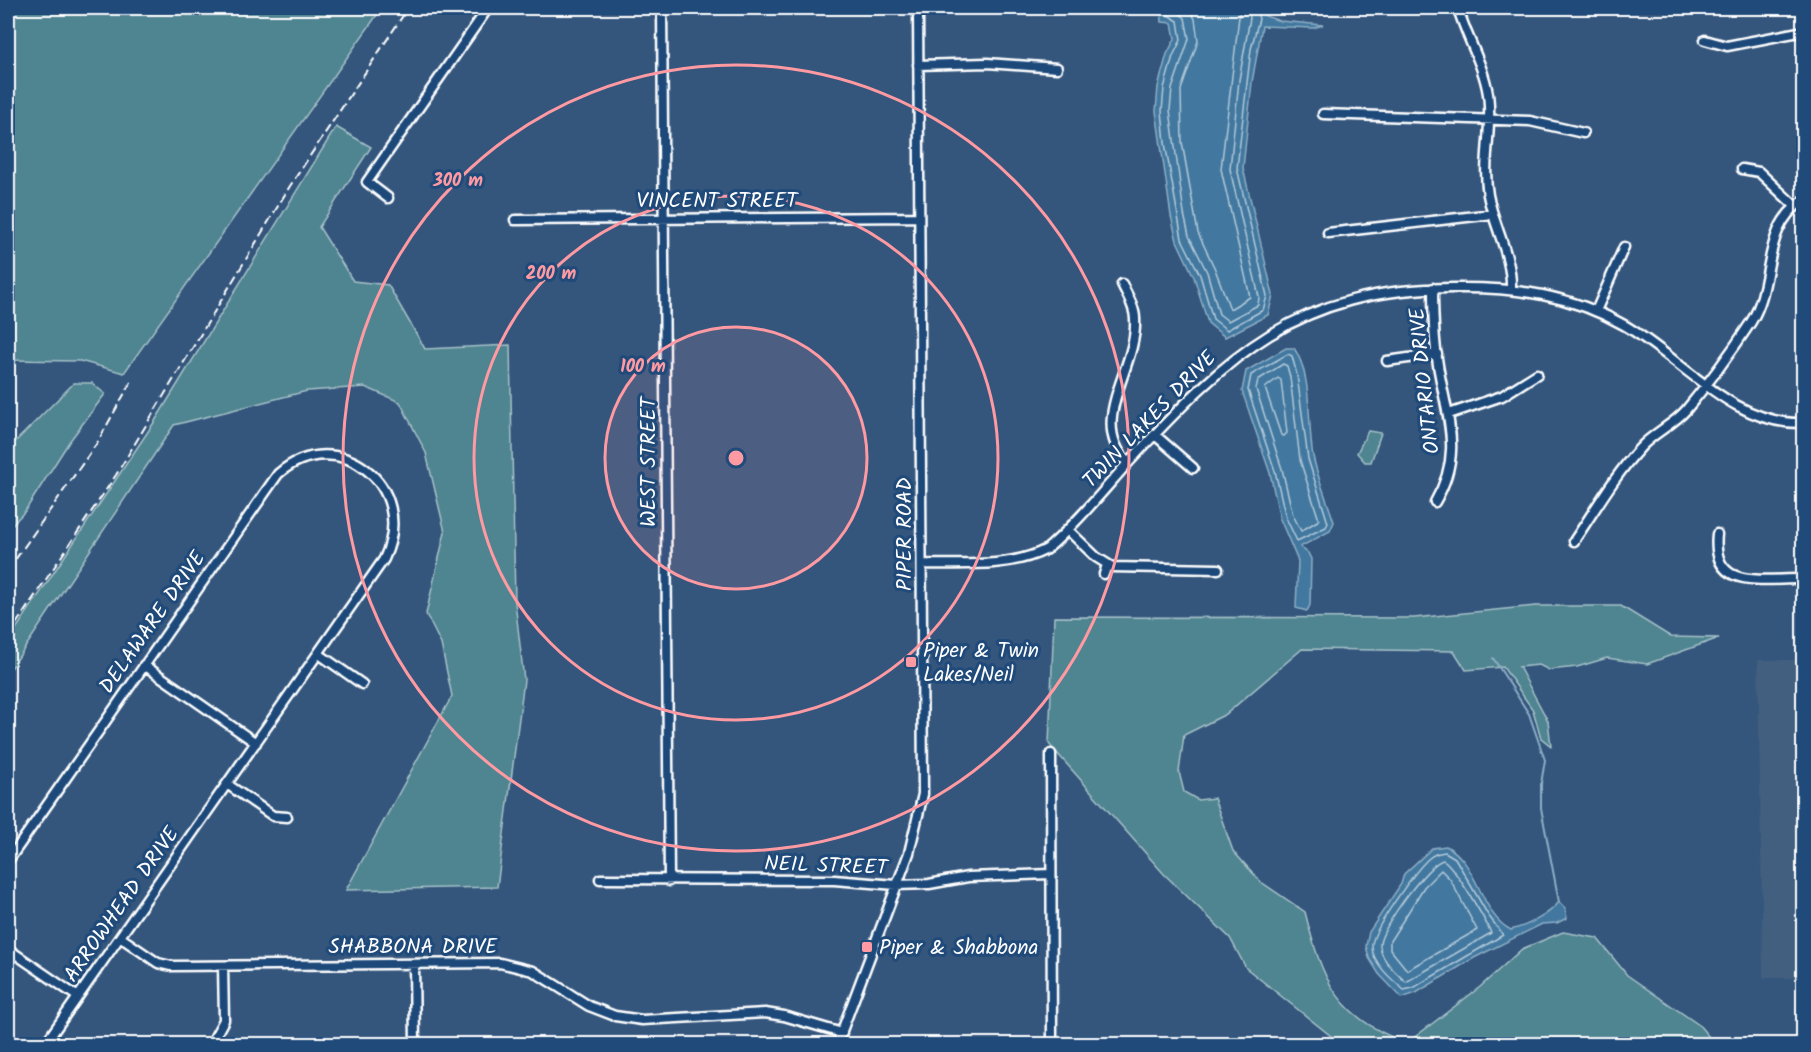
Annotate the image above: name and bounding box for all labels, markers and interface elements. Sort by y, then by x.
text: 300 m [432,167,483,196]
street label: VINCENT STREET [636,185,799,218]
text: 200 m [526,260,577,289]
street label: ONTARIO DRIVE [1401,305,1450,456]
street label: TWIN LAKES DRIVE [1075,343,1225,497]
text: 100 m [620,353,666,382]
street label: WEST STREET [633,395,666,527]
centre of rings [726,448,746,468]
street label: PIPER ROAD [889,477,922,591]
street label: DELAWARE DRIVE [92,544,215,701]
place label: Piper & Twin Lakes/Neil [923,635,1039,692]
marker: Piper & Twin Lakes/Neil [904,655,918,669]
street label: ARROWHEAD DRIVE [56,820,189,989]
street label: NEIL STREET [764,848,890,885]
street label: SHABBONA DRIVE [329,931,498,964]
place label: Piper & Shabbona [879,932,1038,965]
marker: Piper & Shabbona [860,940,874,954]

